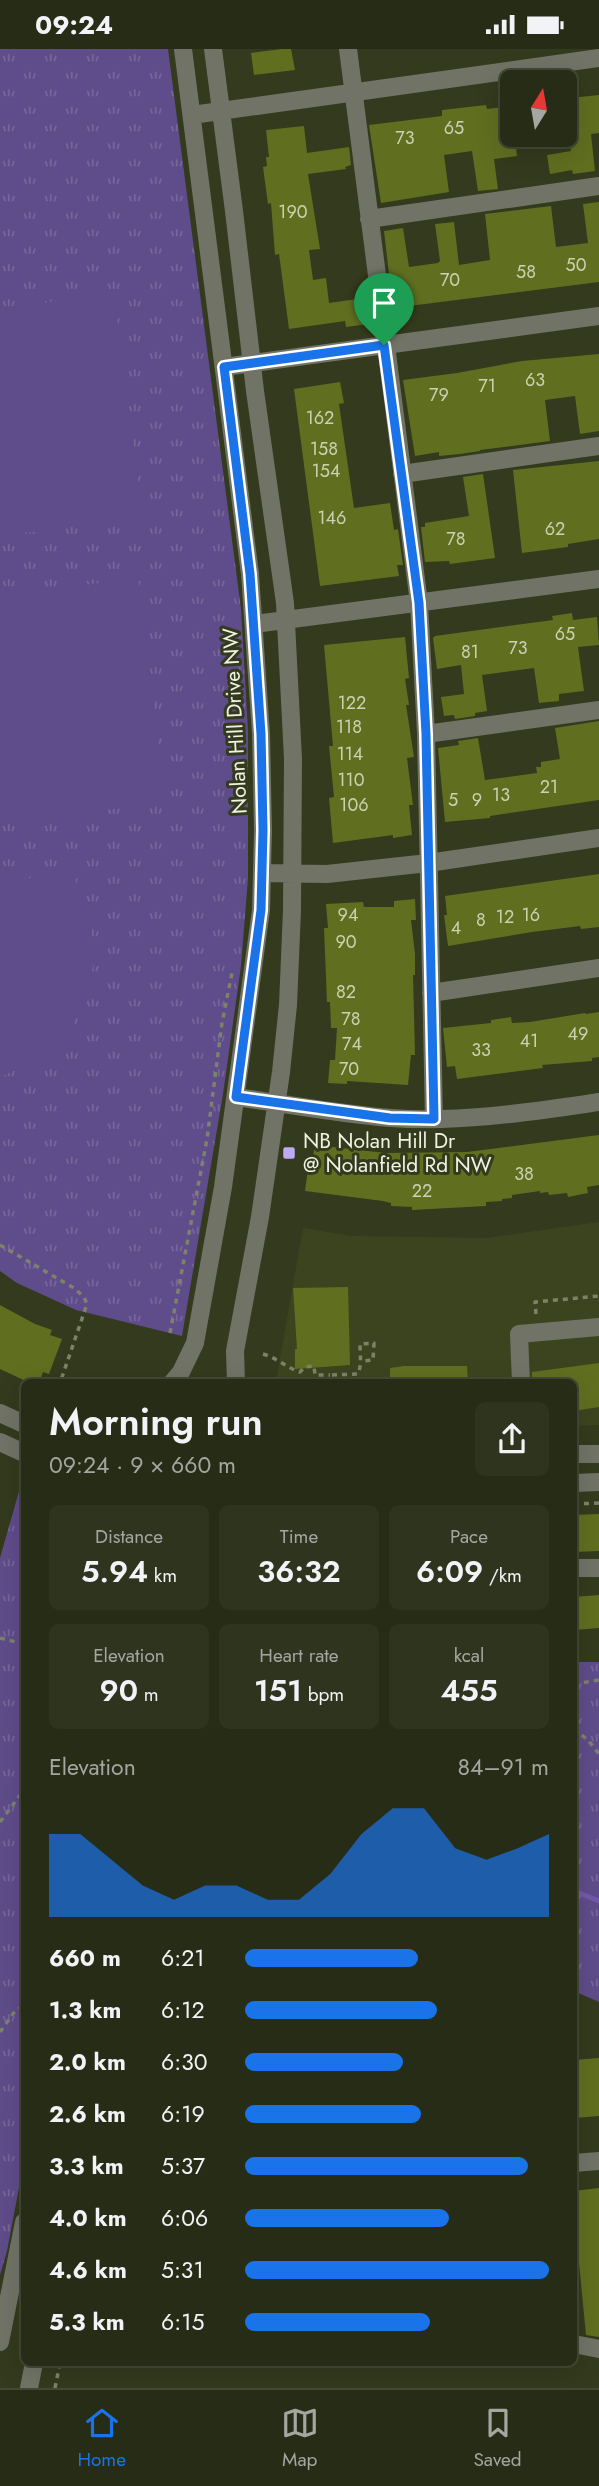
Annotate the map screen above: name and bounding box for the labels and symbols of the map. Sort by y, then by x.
north arrow [500,70,578,147]
house number: 65 [444,115,464,141]
house number: 73 [395,125,415,151]
house number: 190 [278,199,308,225]
house number: 50 [566,252,587,278]
house number: 58 [516,259,536,285]
house number: 70 [440,267,460,293]
pin [354,273,414,345]
house number: 63 [525,367,545,393]
house number: 71 [478,373,496,399]
house number: 79 [429,382,449,408]
house number: 162 [306,405,334,431]
house number: 158 [310,436,338,462]
house number: 154 [312,458,340,484]
house number: 146 [318,505,346,531]
house number: 62 [545,516,565,542]
house number: 78 [446,526,466,552]
house number: 65 [555,621,575,647]
street label: Nolan Hill Drive NW [215,627,255,815]
house number: 73 [508,635,528,661]
house number: 81 [461,639,479,665]
house number: 122 [338,690,366,716]
house number: 118 [336,714,362,740]
house number: 114 [337,741,363,767]
house number: 110 [338,767,365,793]
house number: 21 [540,774,558,800]
house number: 13 [492,782,510,808]
house number: 5 [448,787,458,813]
house number: 9 [472,787,482,813]
house number: 106 [339,792,369,818]
house number: 94 [338,902,358,928]
house number: 16 [522,902,540,928]
house number: 12 [496,904,514,930]
house number: 8 [476,907,486,933]
house number: 4 [451,915,461,941]
house number: 90 [335,929,357,955]
house number: 82 [336,979,356,1005]
house number: 78 [341,1006,361,1032]
house number: 49 [568,1021,588,1047]
house number: 41 [520,1028,538,1054]
house number: 74 [342,1031,362,1057]
house number: 33 [471,1037,491,1063]
house number: 70 [339,1056,359,1082]
place label: NB Nolan Hill Dr @ Nolanfield Rd NW [303,1126,492,1180]
marker: NB Nolan Hill Dr @ Nolanfield Rd NW [281,1145,297,1161]
house number: 38 [514,1161,534,1187]
house number: 22 [412,1178,432,1204]

